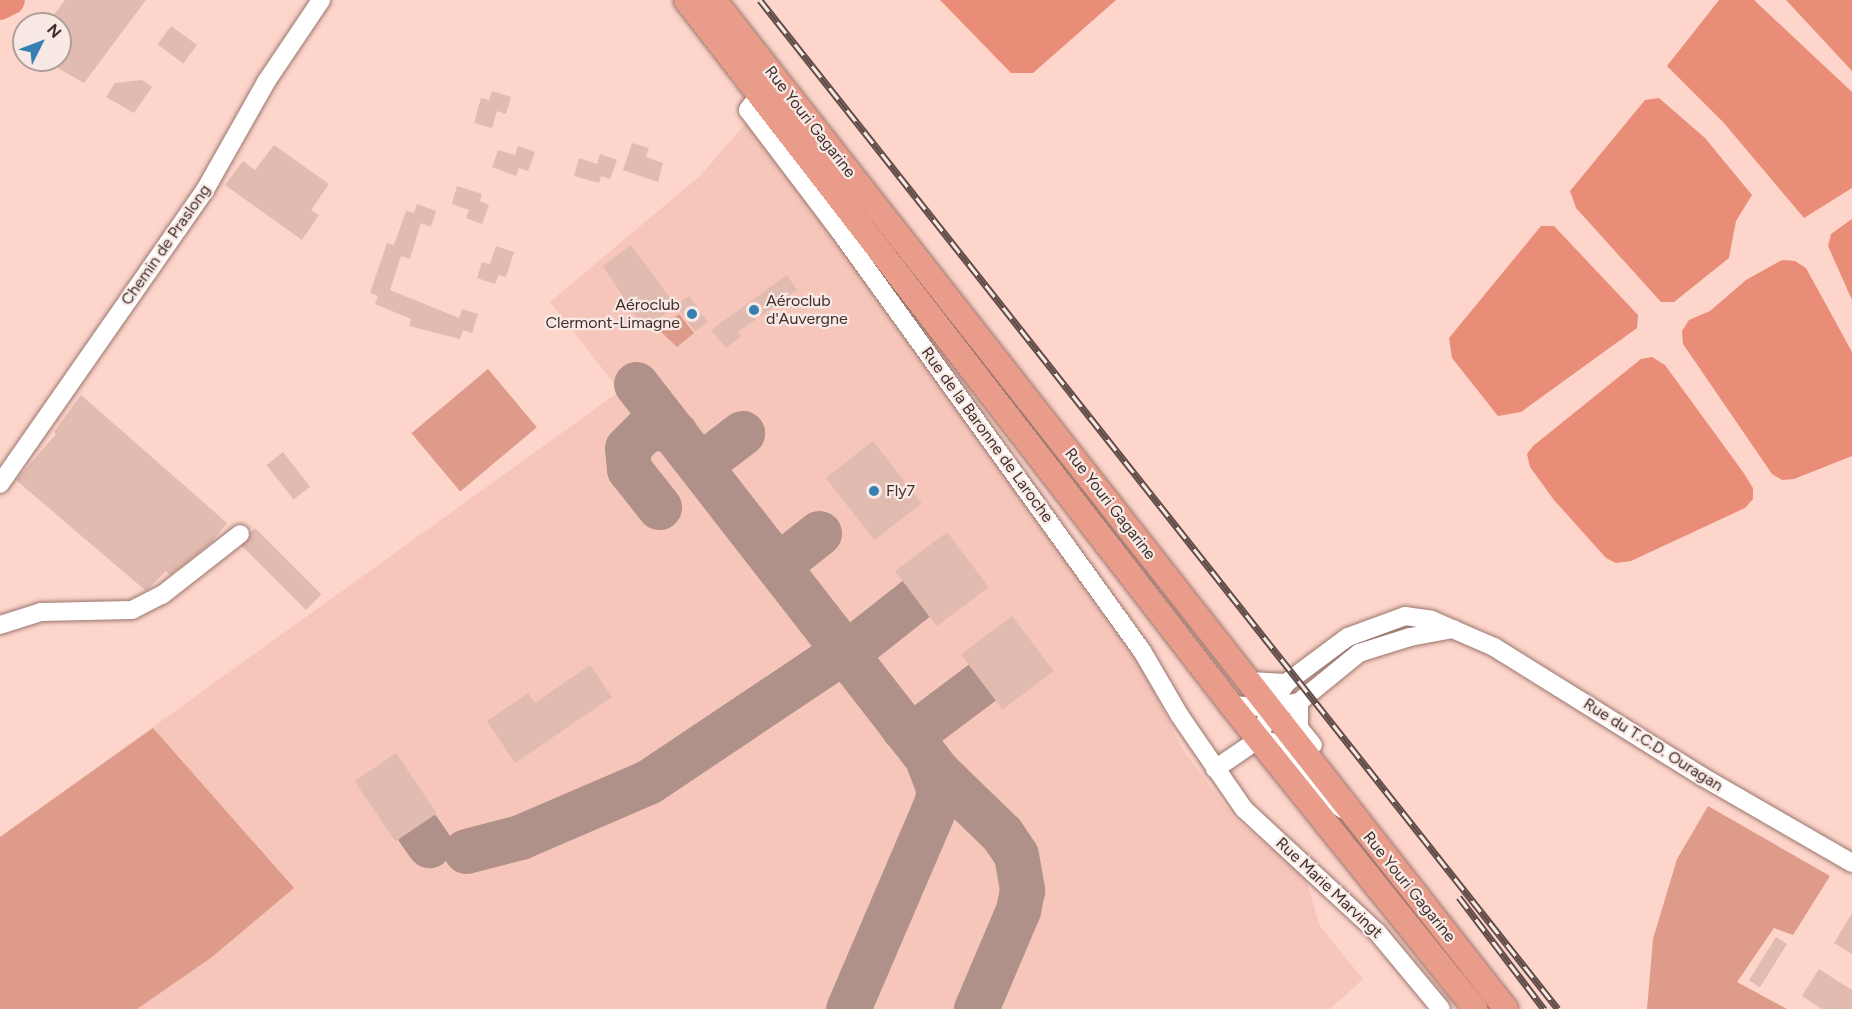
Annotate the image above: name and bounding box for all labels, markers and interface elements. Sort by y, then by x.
north arrow [12,12,72,72]
text: N [43,20,65,42]
street label: Rue Youri Gagarine [760,62,860,182]
street label: Chemin de Praslong [117,181,215,309]
place label: Aéroclub d'Auvergne [766,291,848,329]
place label: Aéroclub Clermont-Limagne [545,295,680,333]
marker: Aéroclub d'Auvergne [747,303,761,317]
marker: Aéroclub Clermont-Limagne [685,307,699,321]
street label: Rue de la Baronne de Laroche [917,344,1057,526]
street label: Rue Youri Gagarine [1060,444,1160,564]
place label: Fly7 [886,481,915,501]
marker: Fly7 [867,484,881,498]
street label: Rue du T.C.D. Ouragan [1580,694,1726,796]
street label: Rue Youri Gagarine [1359,828,1459,946]
street label: Rue Marie Marvingt [1272,834,1386,942]

